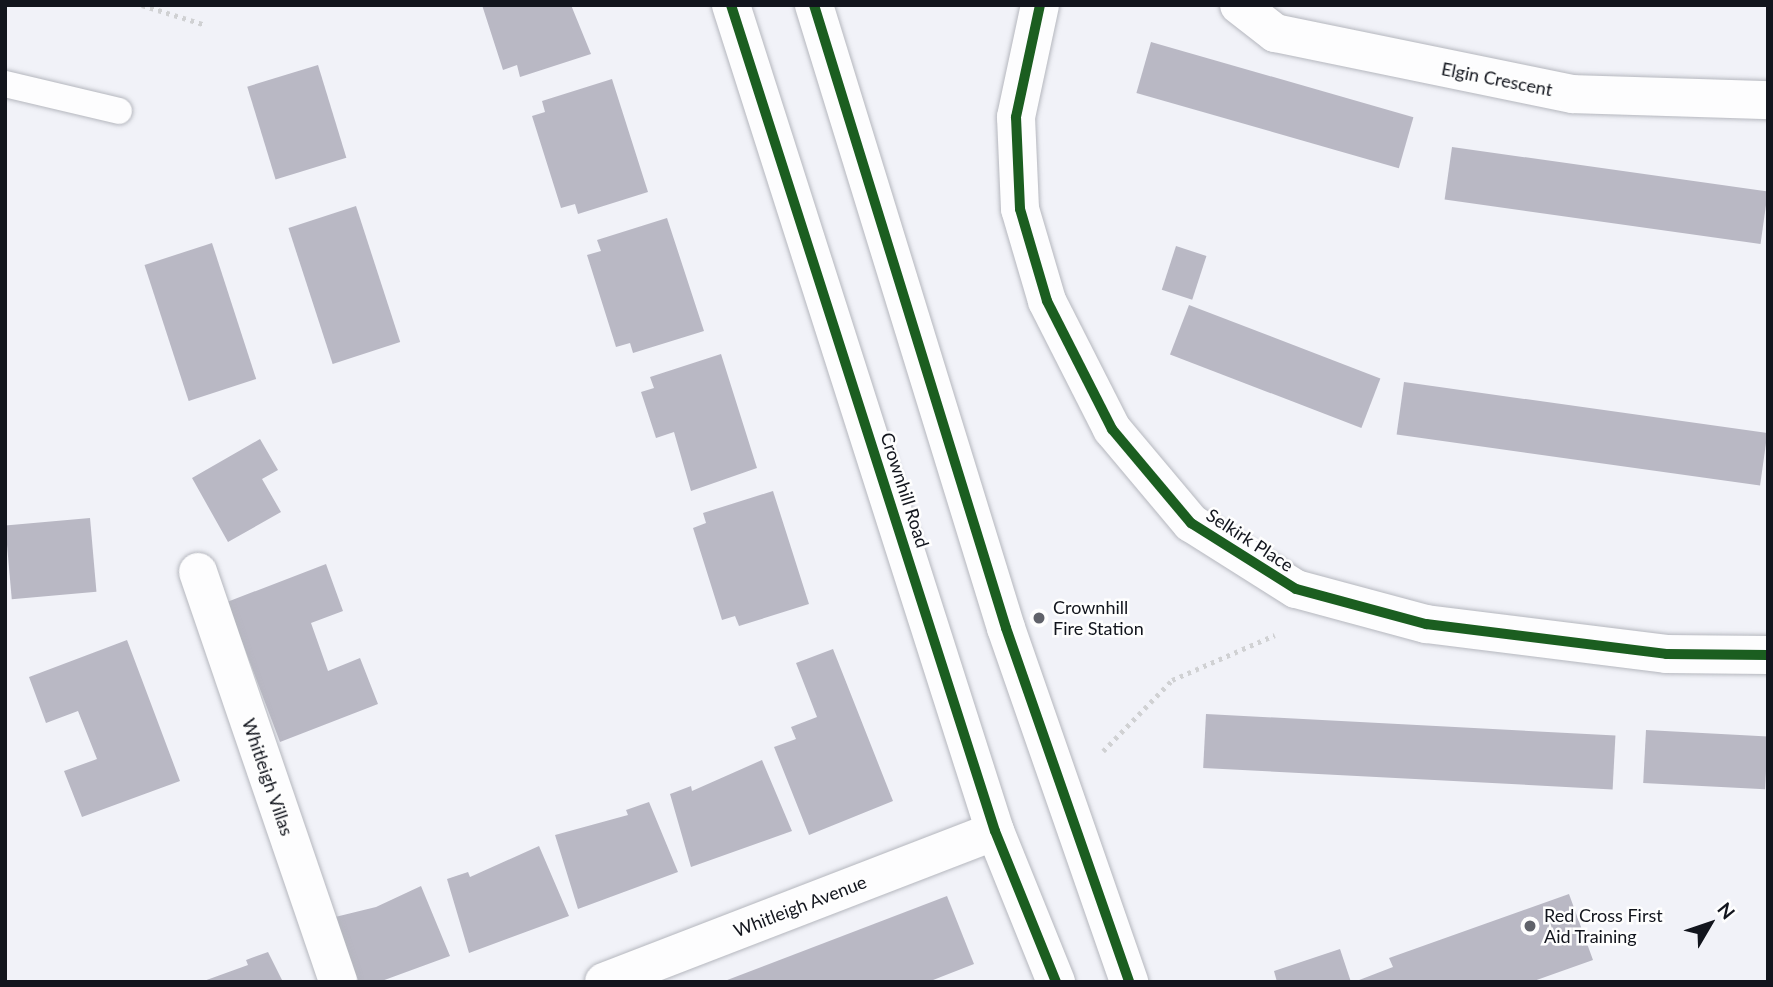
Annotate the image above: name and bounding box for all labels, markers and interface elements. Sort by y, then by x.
street label: Elgin Crescent [1440,58,1554,100]
street label: Crownhill Road [876,430,934,550]
street label: Selkirk Place [1203,504,1297,576]
place label: Crownhill Fire Station [1053,597,1144,640]
marker: Crownhill Fire Station [1031,610,1047,626]
street label: Whitleigh Villas [238,715,298,839]
street label: Whitleigh Avenue [730,871,870,941]
north arrow [1675,889,1745,959]
text: N [1713,898,1740,923]
place label: Red Cross First Aid Training [1544,905,1663,948]
marker: Red Cross First Aid Training [1522,918,1538,934]

